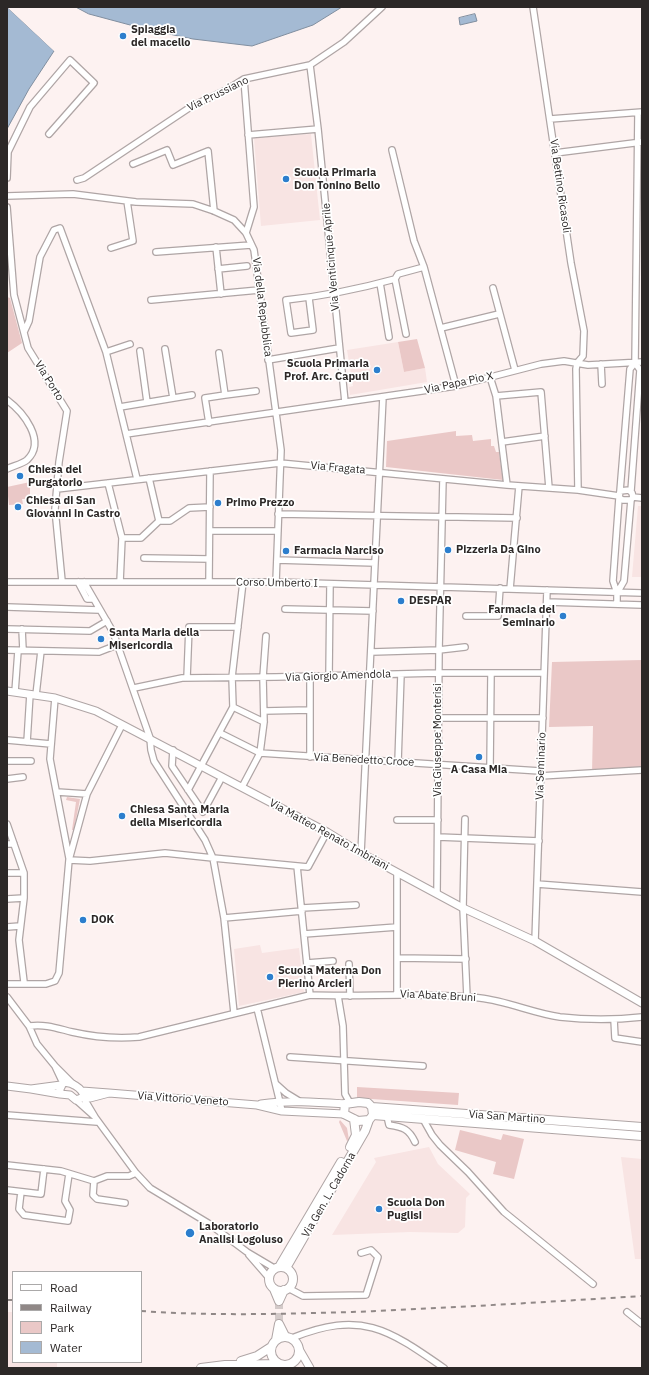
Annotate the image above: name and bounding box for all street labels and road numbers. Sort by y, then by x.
street label: Via Prussiano [185,74,251,114]
street label: Via Bettino Ricasoli [547,138,573,234]
street label: Via Venticinque Aprile [320,203,342,311]
street label: Via della Repubblica [249,256,275,358]
street label: Via Porto [32,359,66,403]
street label: Via Papa Pio X [423,369,495,397]
street label: Via Fragata [310,459,366,477]
street label: Corso Umberto I [236,576,318,590]
street label: Via Giorgio Amendola [285,668,391,684]
street label: Via Giuseppe Monterisi [431,683,445,797]
street label: Via Seminario [533,732,549,800]
street label: Via Benedetto Croce [313,751,415,769]
street label: Via Matteo Renato Imbriani [267,797,391,873]
street label: Via Abate Bruni [400,987,476,1005]
street label: Via Vittorio Veneto [137,1089,229,1109]
street label: Via San Martino [468,1108,546,1126]
street label: Via Gen. L. Cadorna [299,1150,359,1240]

